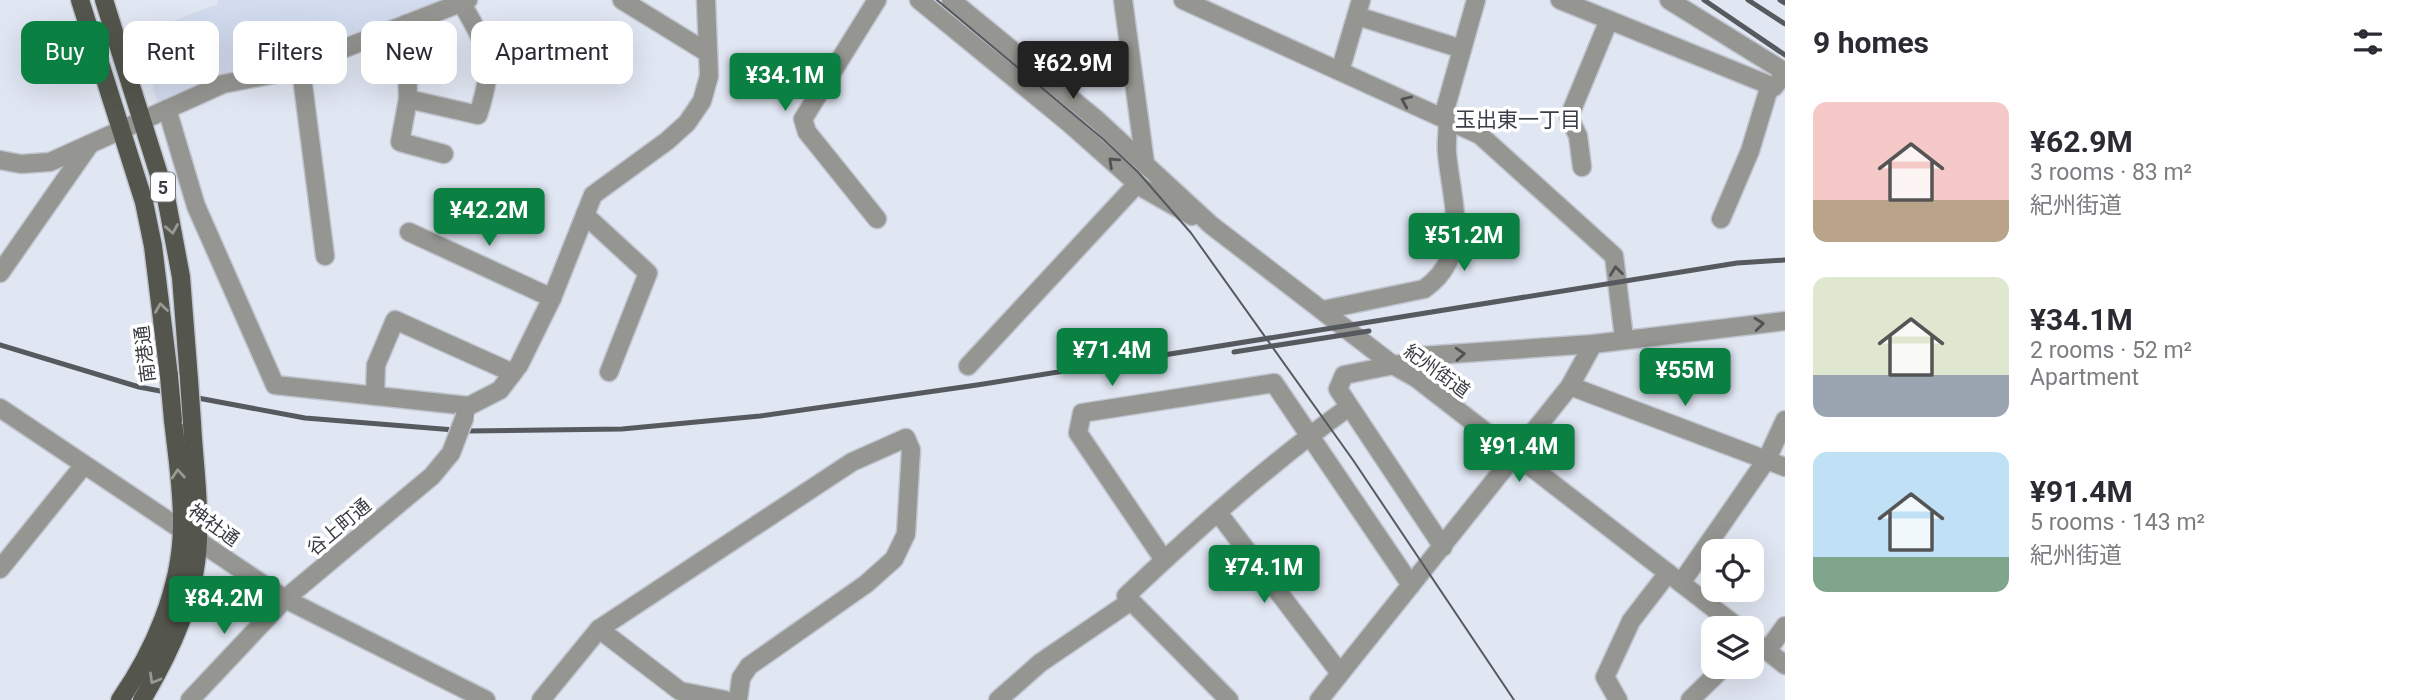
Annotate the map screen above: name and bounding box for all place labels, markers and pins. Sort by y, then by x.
pin: ¥62.9M [1016,42,1130,101]
pin: ¥34.1M [728,54,842,113]
pin: ¥42.2M [432,188,546,248]
pin: ¥51.2M [1407,214,1521,273]
pin: ¥71.4M [1055,328,1169,388]
pin: ¥55M [1644,348,1726,408]
pin: ¥91.4M [1462,424,1576,484]
pin: ¥74.1M [1207,546,1321,605]
pin: ¥84.2M [167,576,281,636]

